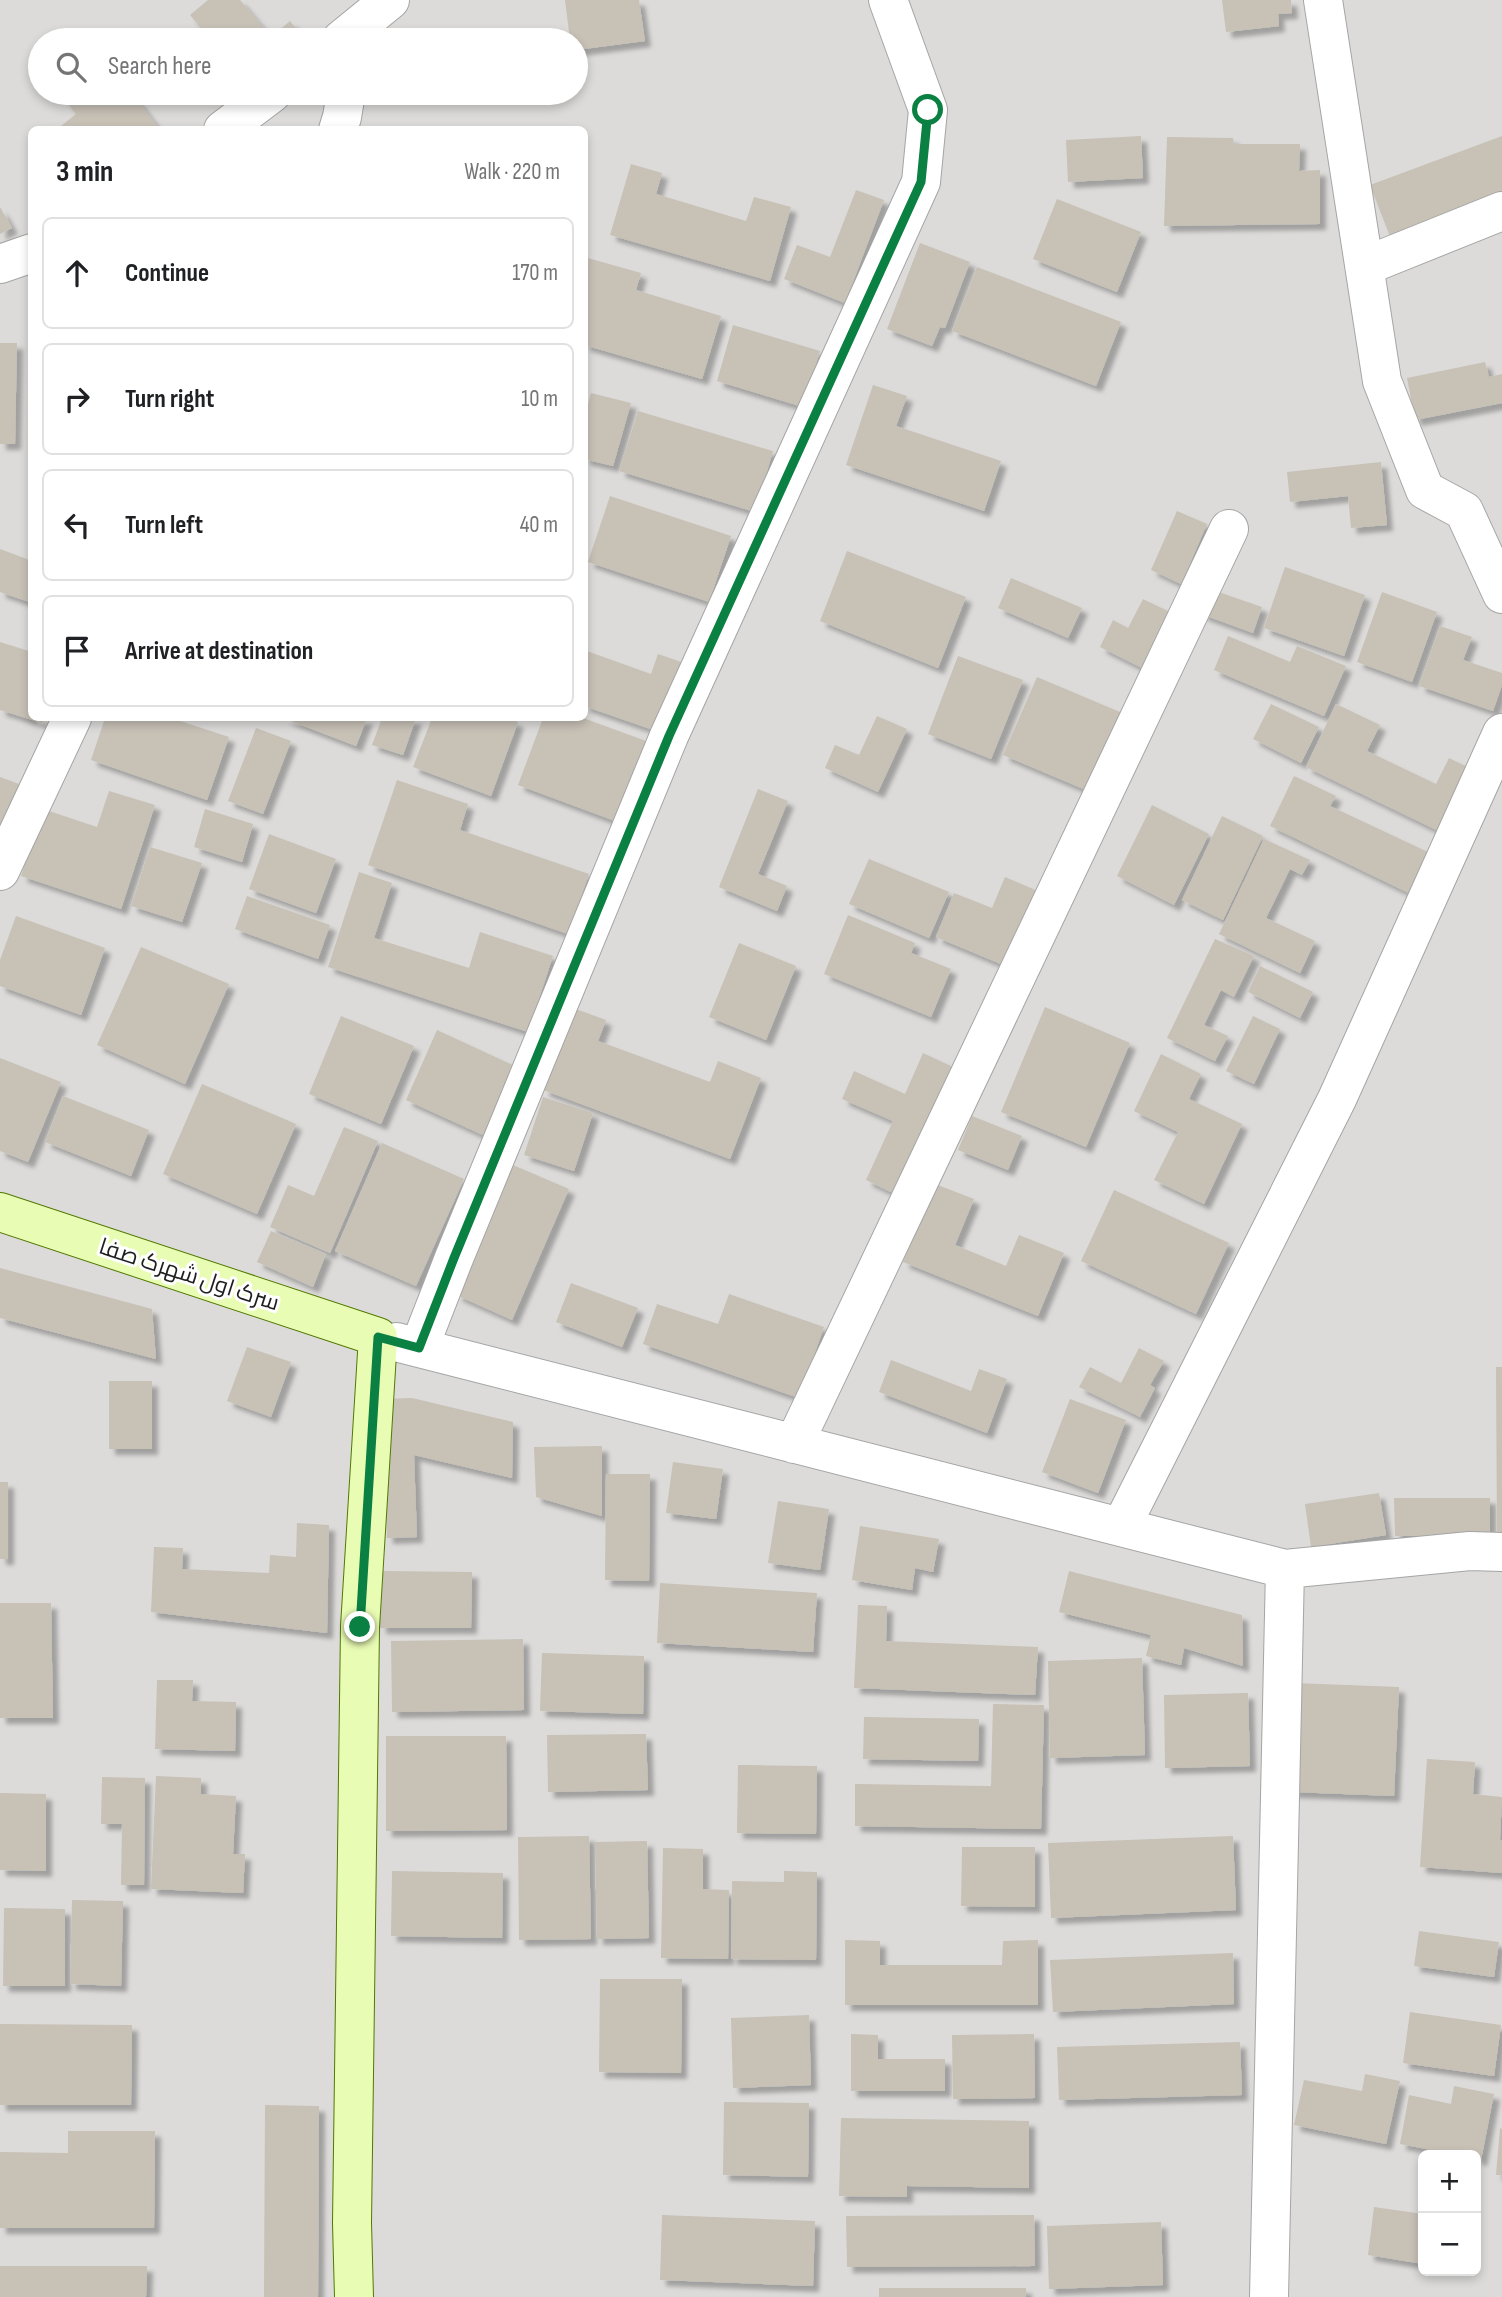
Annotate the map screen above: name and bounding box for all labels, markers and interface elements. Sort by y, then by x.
search box [28,28,588,105]
icon: search [52,48,90,86]
text: Search here [108,51,211,82]
route start [912,94,943,125]
text: 3 min [56,154,113,190]
text: Walk · 220 m [464,158,560,186]
icon: ahead [58,254,96,292]
text: Continue [125,258,209,289]
text: 170 m [512,259,558,287]
icon: right [58,380,96,418]
text: Turn right [125,384,214,415]
text: 10 m [521,385,558,413]
icon: left [58,506,96,544]
text: Turn left [125,510,203,541]
text: 40 m [520,511,558,539]
icon: arrive [58,632,96,670]
text: Arrive at destination [125,636,313,667]
street label: سرک اول شهرک صفا [95,1233,283,1317]
route end [344,1611,375,1642]
map controls [1418,2150,1481,2276]
button: + [1418,2150,1481,2213]
button: − [1418,2213,1481,2276]

